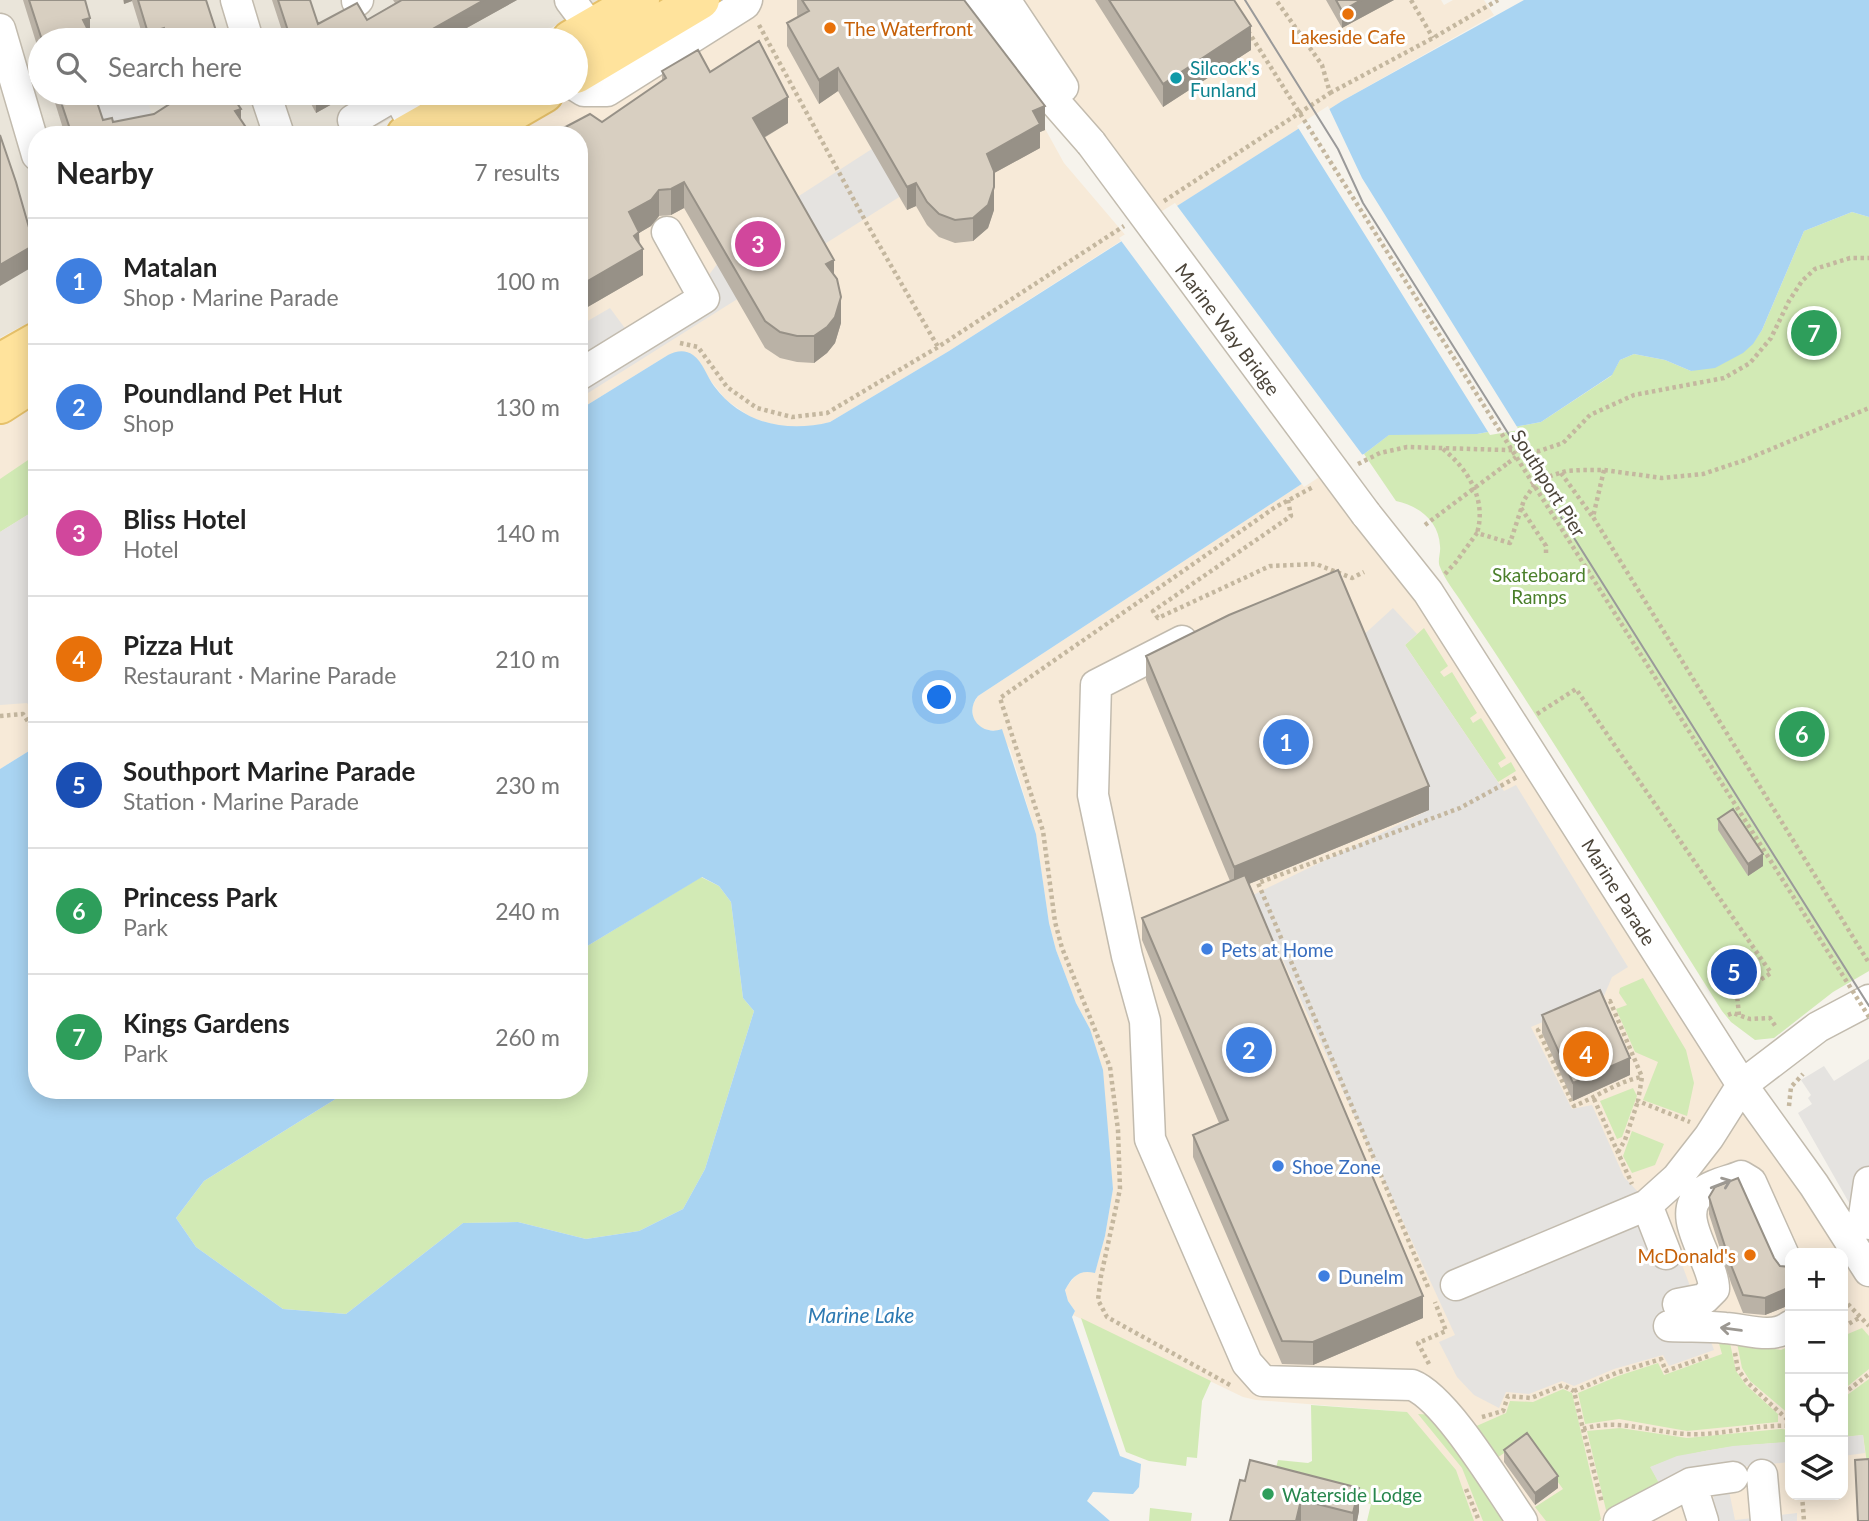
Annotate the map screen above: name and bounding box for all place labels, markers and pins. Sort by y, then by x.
marker: Lakeside Cafe [1340,6,1356,22]
place label: The Waterfront [844,17,973,40]
marker: The Waterfront [822,20,838,36]
place label: Lakeside Cafe [1290,25,1406,48]
place label: Silcock's Funland [1190,56,1260,101]
marker: Silcock's Funland [1168,70,1184,86]
pin: 3 [735,218,781,270]
pin: 7 [1791,307,1837,359]
pin: 6 [1779,708,1825,760]
pin: 1 [1263,716,1309,768]
place label: Pets at Home [1221,938,1333,961]
marker: Pets at Home [1199,941,1215,957]
pin: 5 [1711,946,1757,998]
pin: 2 [1226,1024,1272,1076]
pin: 4 [1563,1028,1609,1080]
place label: Shoe Zone [1292,1155,1381,1178]
marker: Shoe Zone [1270,1158,1286,1174]
place label: McDonald's [1637,1244,1736,1267]
marker: McDonald's [1742,1247,1758,1263]
place label: Dunelm [1338,1265,1404,1288]
marker: Dunelm [1316,1268,1332,1284]
place label: Waterside Lodge [1282,1483,1422,1506]
marker: Waterside Lodge [1260,1486,1276,1502]

